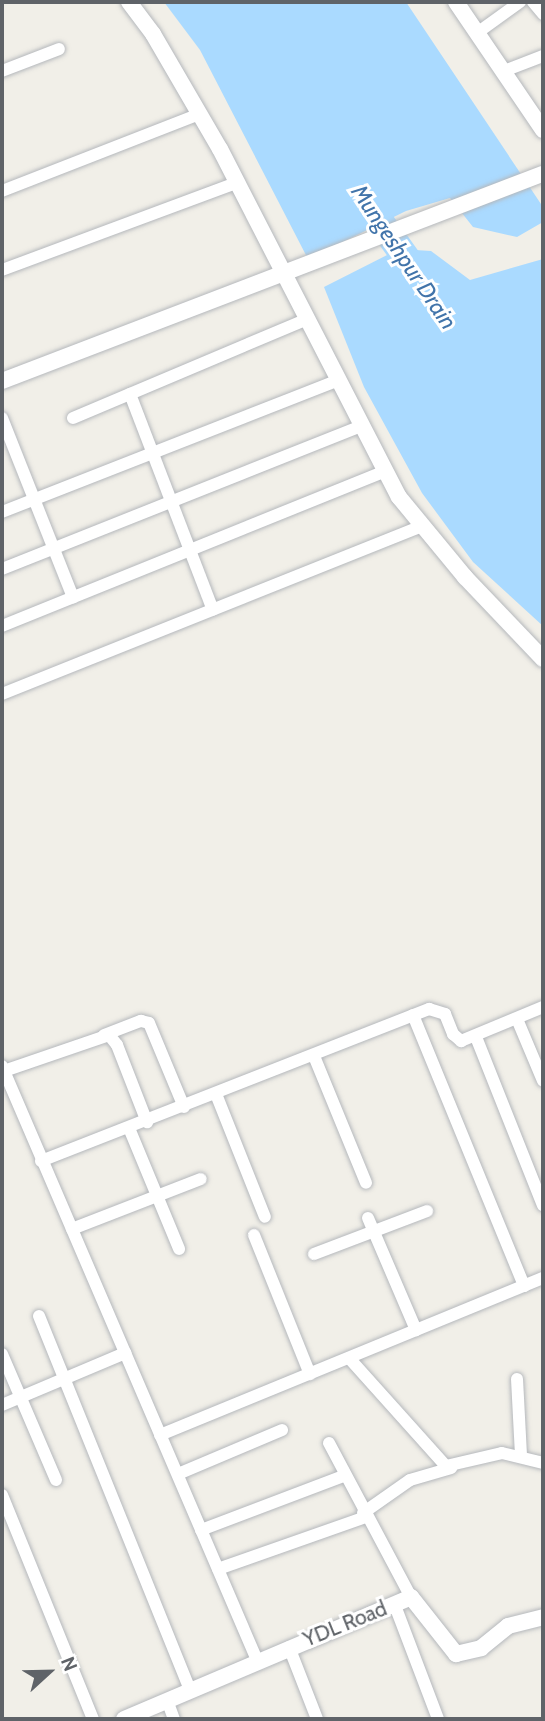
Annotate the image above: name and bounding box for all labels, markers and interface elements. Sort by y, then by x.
water label: Mungeshpur Drain [345,179,463,335]
street label: YDL Road [299,1596,391,1652]
north arrow [14,1637,84,1707]
text: N [56,1653,82,1674]

